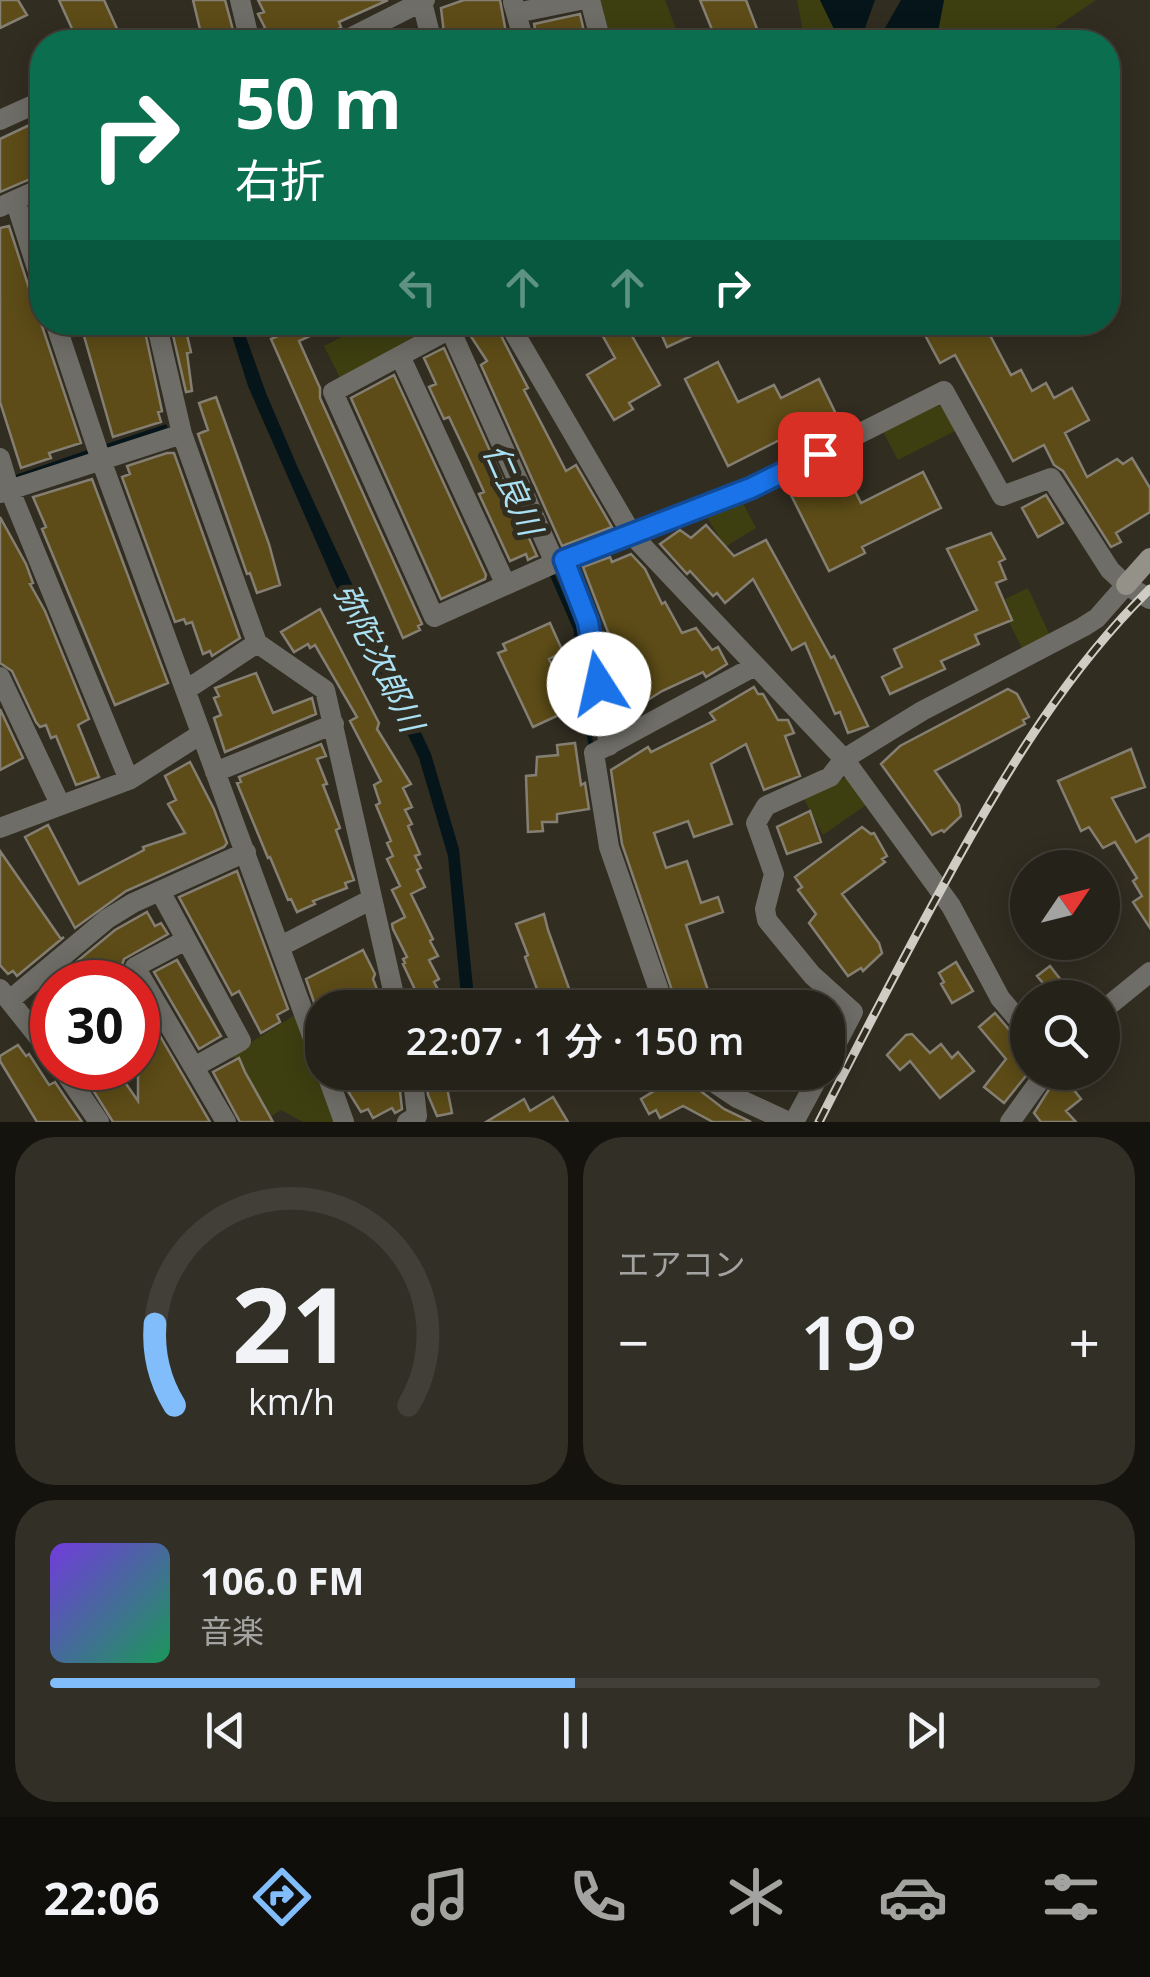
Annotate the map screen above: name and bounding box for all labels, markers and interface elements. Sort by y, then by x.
text: 50 m [235,54,402,150]
icon: right [70,70,200,200]
text: 右折 [235,149,325,210]
icon: left [390,260,445,315]
icon: ahead [495,260,550,315]
icon: ahead [600,260,655,315]
icon: right [705,260,760,315]
pin [778,412,863,497]
icon: arrive [793,427,848,482]
water label: 仁良川 [475,436,554,544]
water label: 弥陀次郎川 [326,576,436,741]
position arrow [547,632,651,736]
north arrow [1010,850,1120,960]
map controls [1010,850,1120,1090]
speed limit sign: 30 [30,960,160,1090]
button: search [1010,980,1120,1090]
text: 22:07 · 1 分 · 150 m [406,1014,744,1066]
text: エアコン [618,1242,746,1285]
text: 21 [232,1252,351,1393]
text: 19° [800,1290,918,1392]
text: − [618,1304,649,1379]
text: + [1069,1304,1100,1379]
text: km/h [248,1377,335,1425]
text: 106.0 FM [200,1554,364,1606]
text: 音楽 [200,1609,264,1652]
icon: previous [198,1703,253,1758]
icon: pause [548,1703,603,1758]
icon: next [898,1703,953,1758]
icon: directions [247,1862,317,1932]
icon: music [405,1862,475,1932]
icon: phone [563,1862,633,1932]
icon: climate [721,1862,791,1932]
icon: car [878,1862,948,1932]
icon: filters [1036,1862,1106,1932]
text: 22:06 [44,1867,160,1928]

